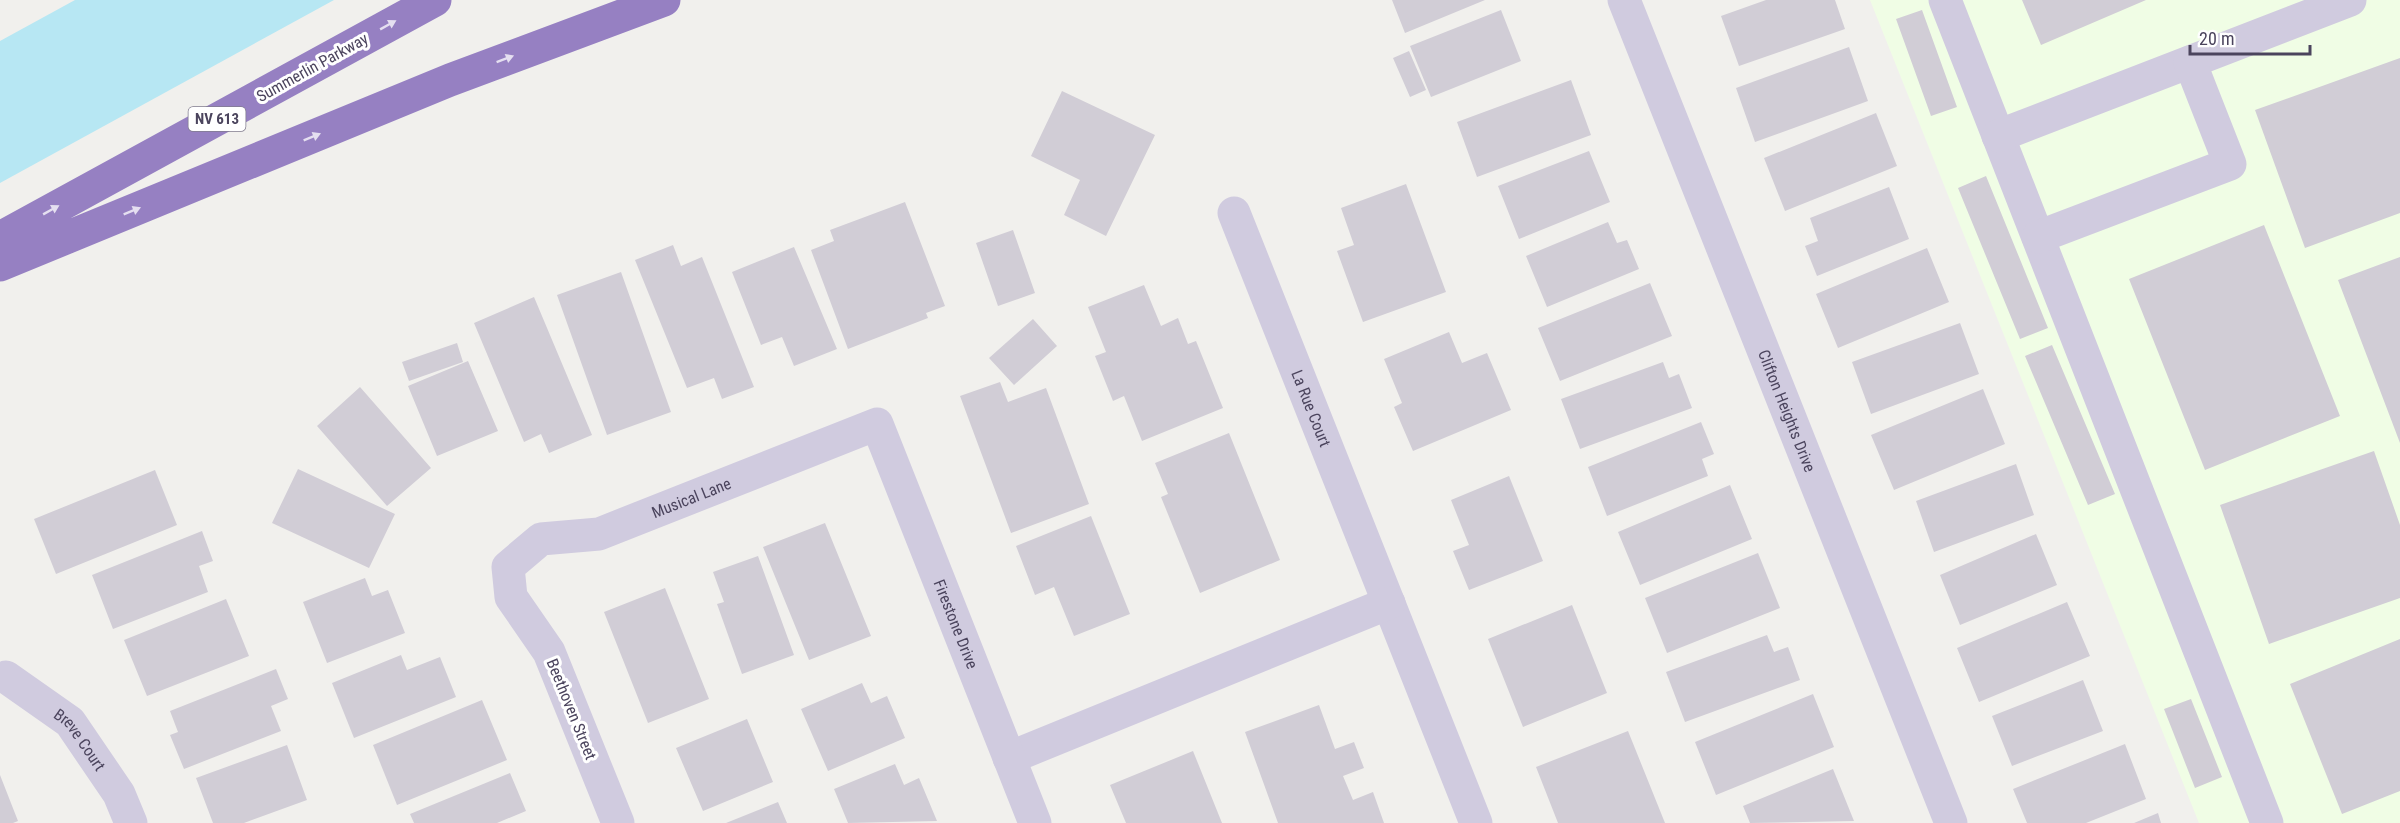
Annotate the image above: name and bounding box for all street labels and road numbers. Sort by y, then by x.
street label: Summerlin Parkway [253,29,372,106]
road number: NV 613 [188,107,246,131]
street label: Clifton Heights Drive [1754,347,1820,475]
street label: La Rue Court [1287,367,1335,450]
street label: Musical Lane [649,474,734,522]
street label: Firestone Drive [930,577,982,672]
street label: Beethoven Street [543,656,601,763]
street label: Breve Court [50,705,109,775]

